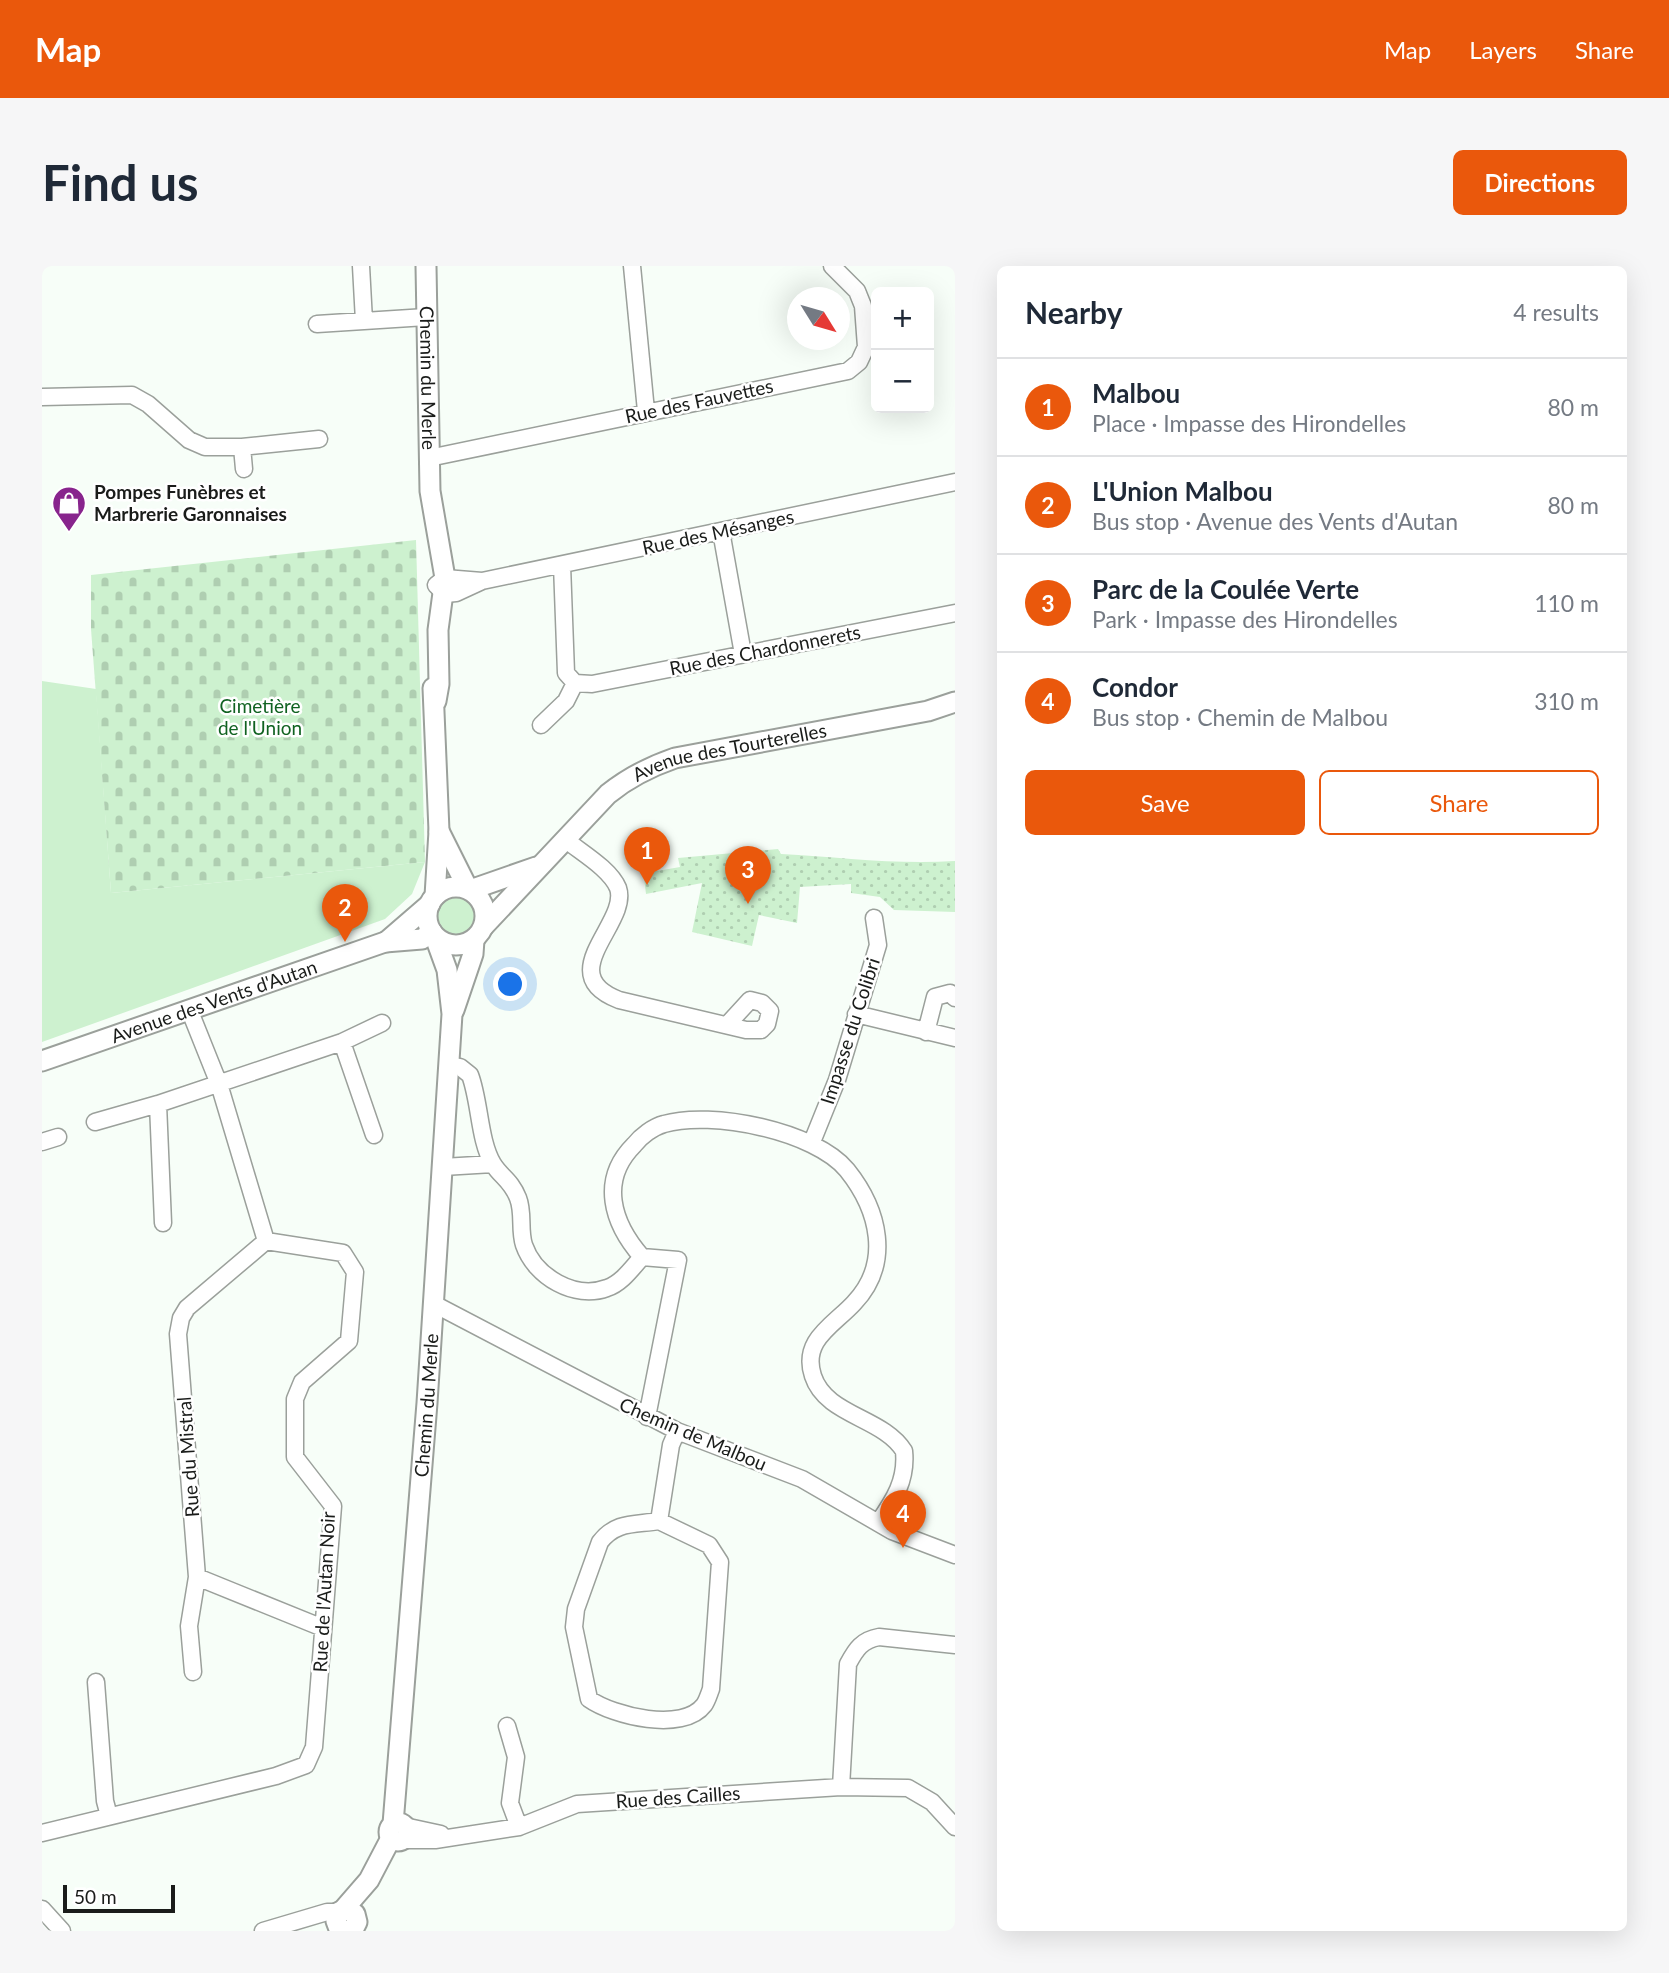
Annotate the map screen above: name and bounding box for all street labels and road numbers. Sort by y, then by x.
street label: Chemin du Merle [416,306,441,450]
street label: Rue des Fauvettes [623,374,775,427]
street label: Rue des Mésanges [640,504,796,559]
street label: Rue des Chardonnerets [667,620,862,679]
street label: Avenue des Tourterelles [628,718,828,786]
street label: Avenue des Vents d'Autan [108,955,320,1047]
street label: Impasse du Colibri [815,955,884,1107]
street label: Chemin du Merle [409,1333,442,1478]
street label: Chemin de Malbou [616,1392,770,1475]
street label: Rue du Mistral [172,1396,203,1518]
street label: Rue de l'Autan Noir [308,1511,339,1673]
street label: Rue des Cailles [615,1781,741,1812]

